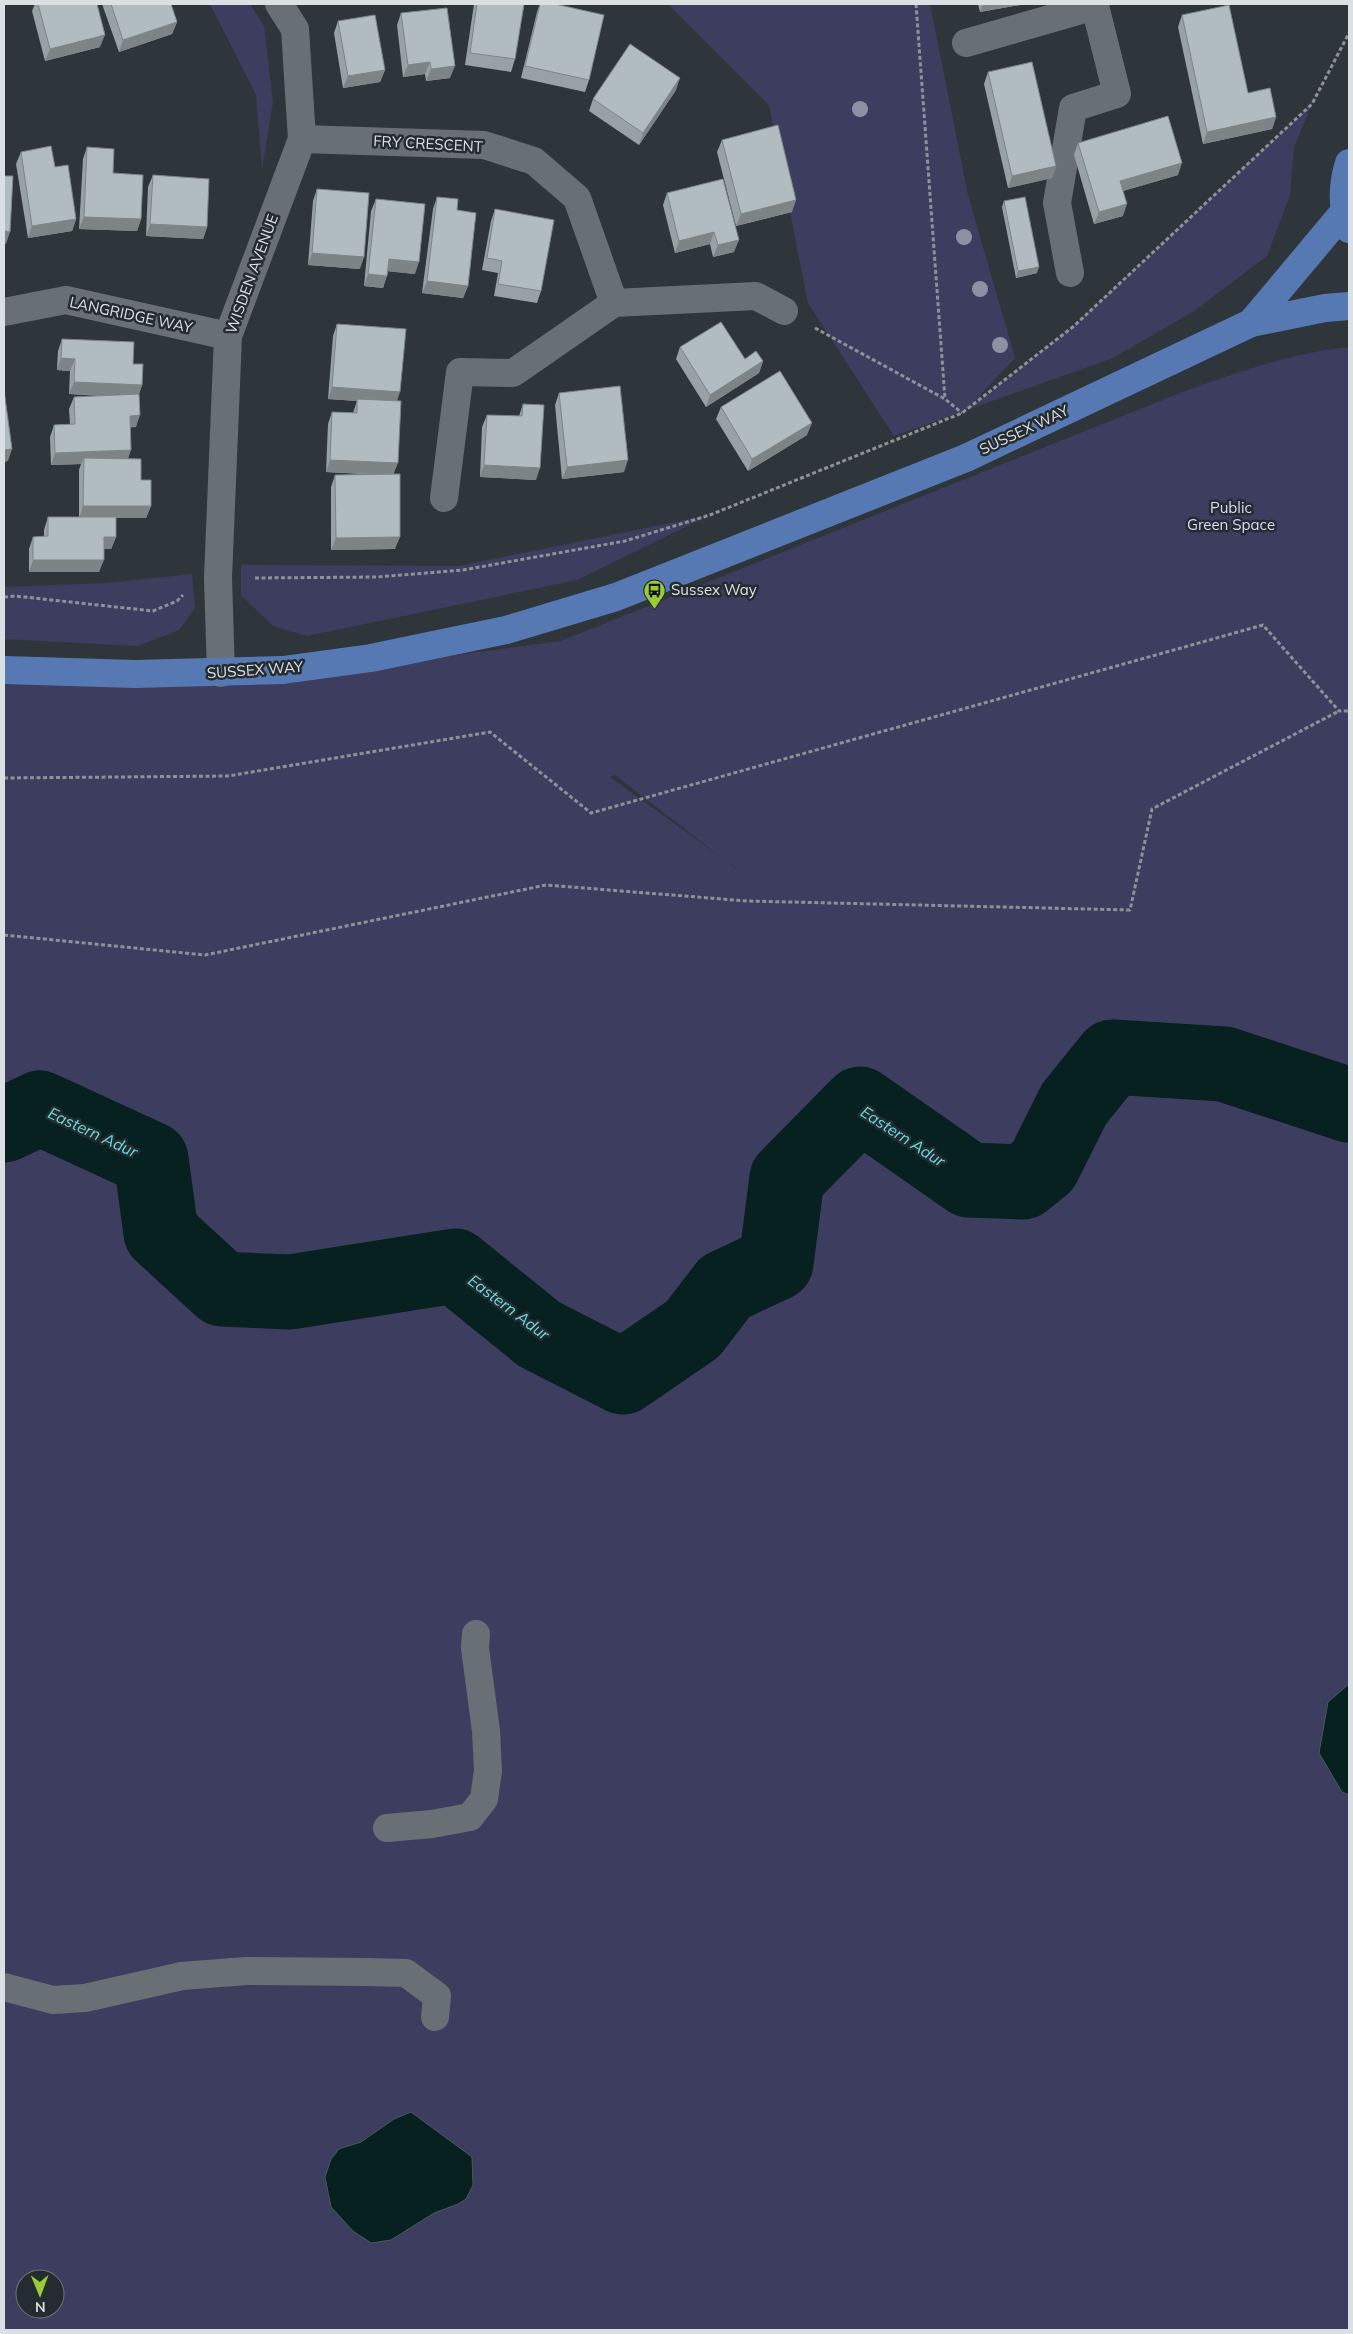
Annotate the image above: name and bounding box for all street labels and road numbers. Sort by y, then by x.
street label: FRY CRESCENT [373,131,483,156]
street label: WISDEN AVENUE [221,211,282,336]
street label: LANGRIDGE WAY [68,292,195,337]
street label: SUSSEX WAY [976,400,1072,459]
street label: SUSSEX WAY [206,657,305,682]

